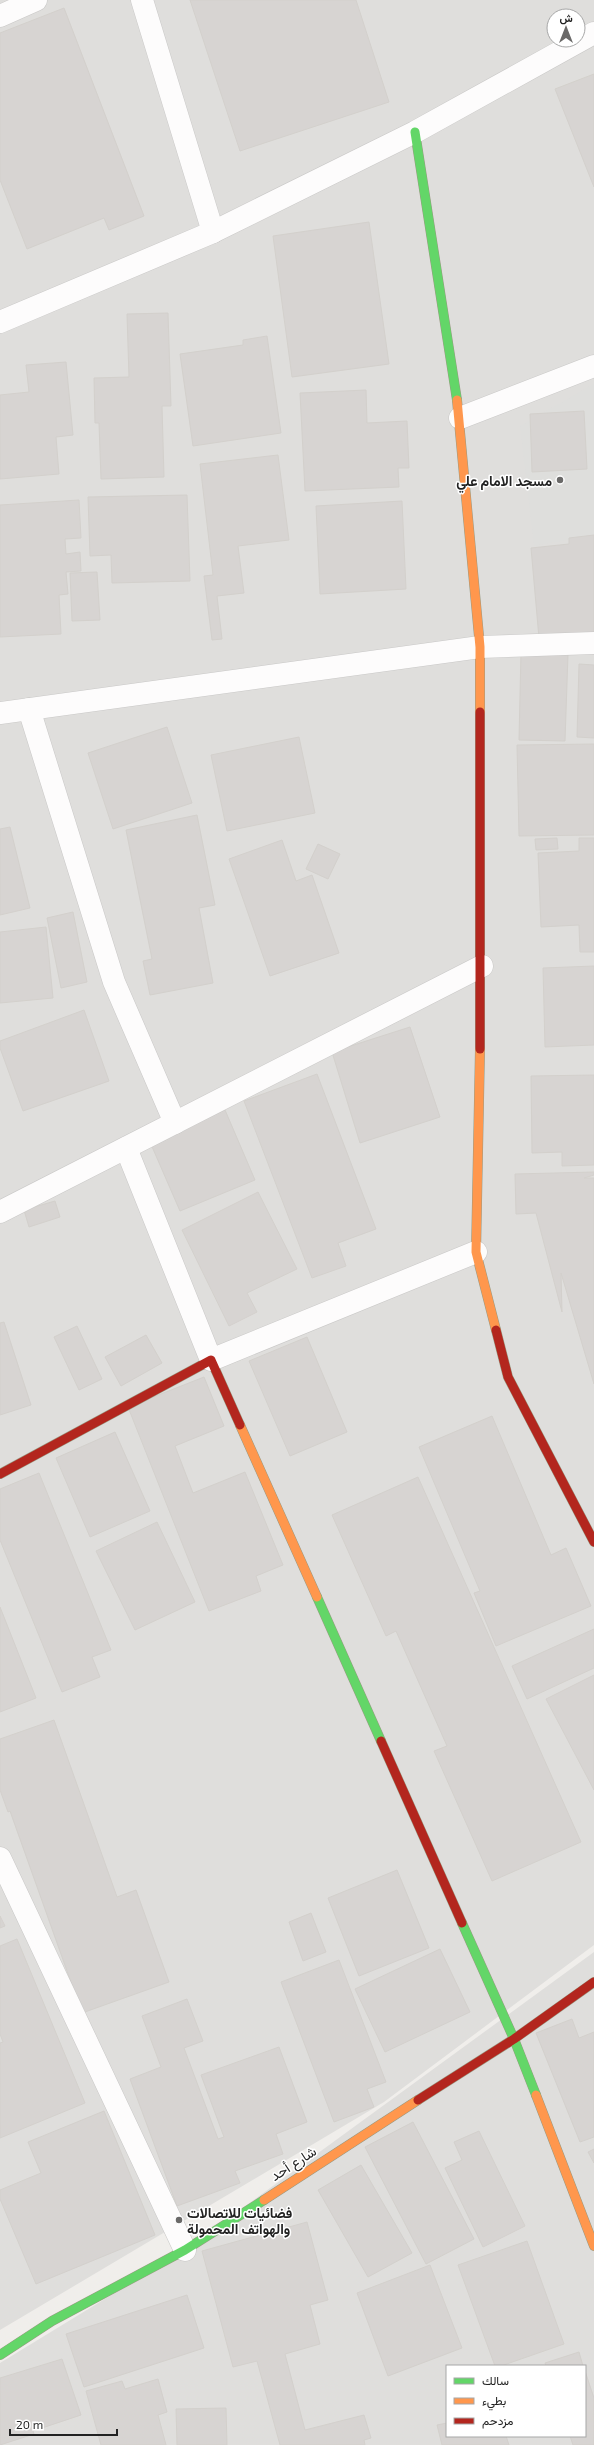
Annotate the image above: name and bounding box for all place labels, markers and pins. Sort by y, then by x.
place label: مسجد الامام علي [456,472,552,493]
marker: مسجد الامام علي [555,475,565,485]
place label: فضائيات للاتصالات والهواتف المحمولة [187,2204,292,2238]
marker: فضائيات للاتصالات والهواتف المحمولة [174,2215,184,2225]

